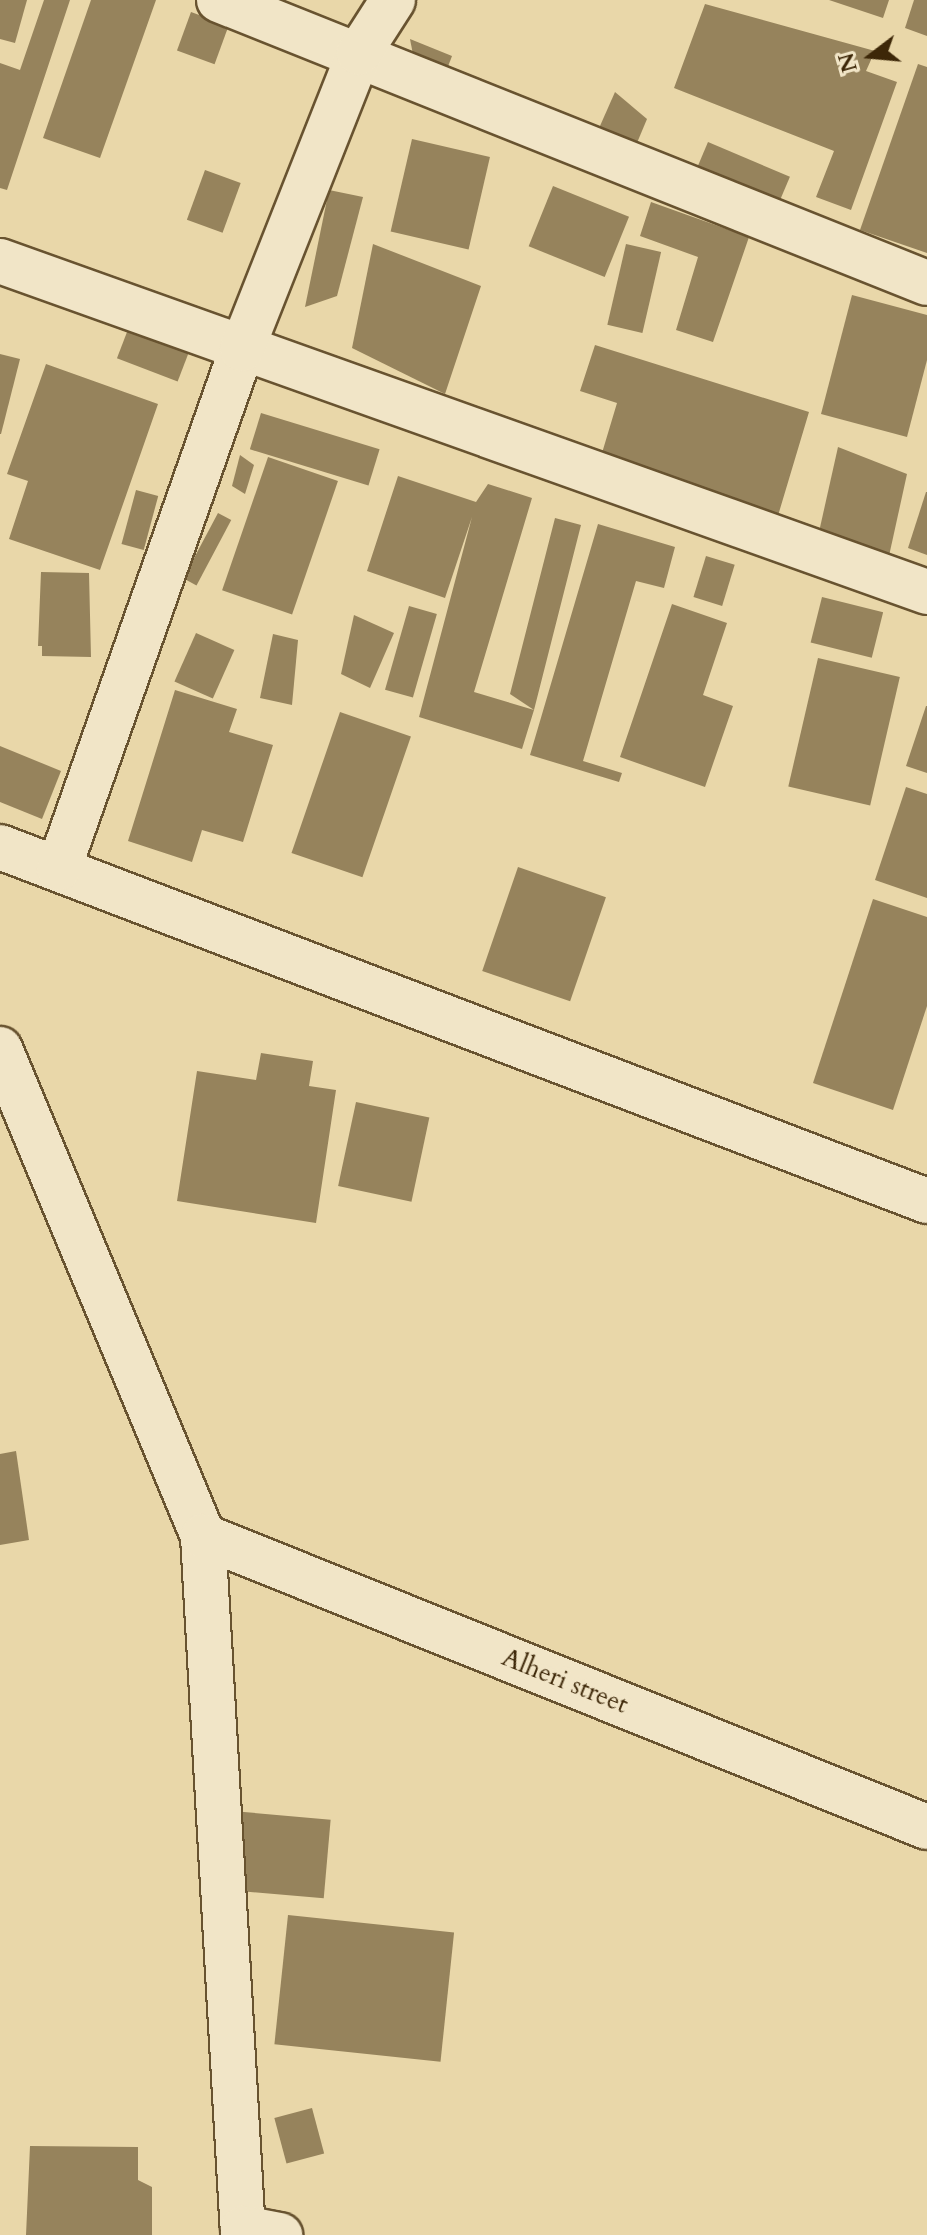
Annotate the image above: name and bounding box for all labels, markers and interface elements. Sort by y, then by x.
north arrow [831,16,911,96]
text: N [831,49,865,76]
street label: Alheri street [497,1642,633,1720]

